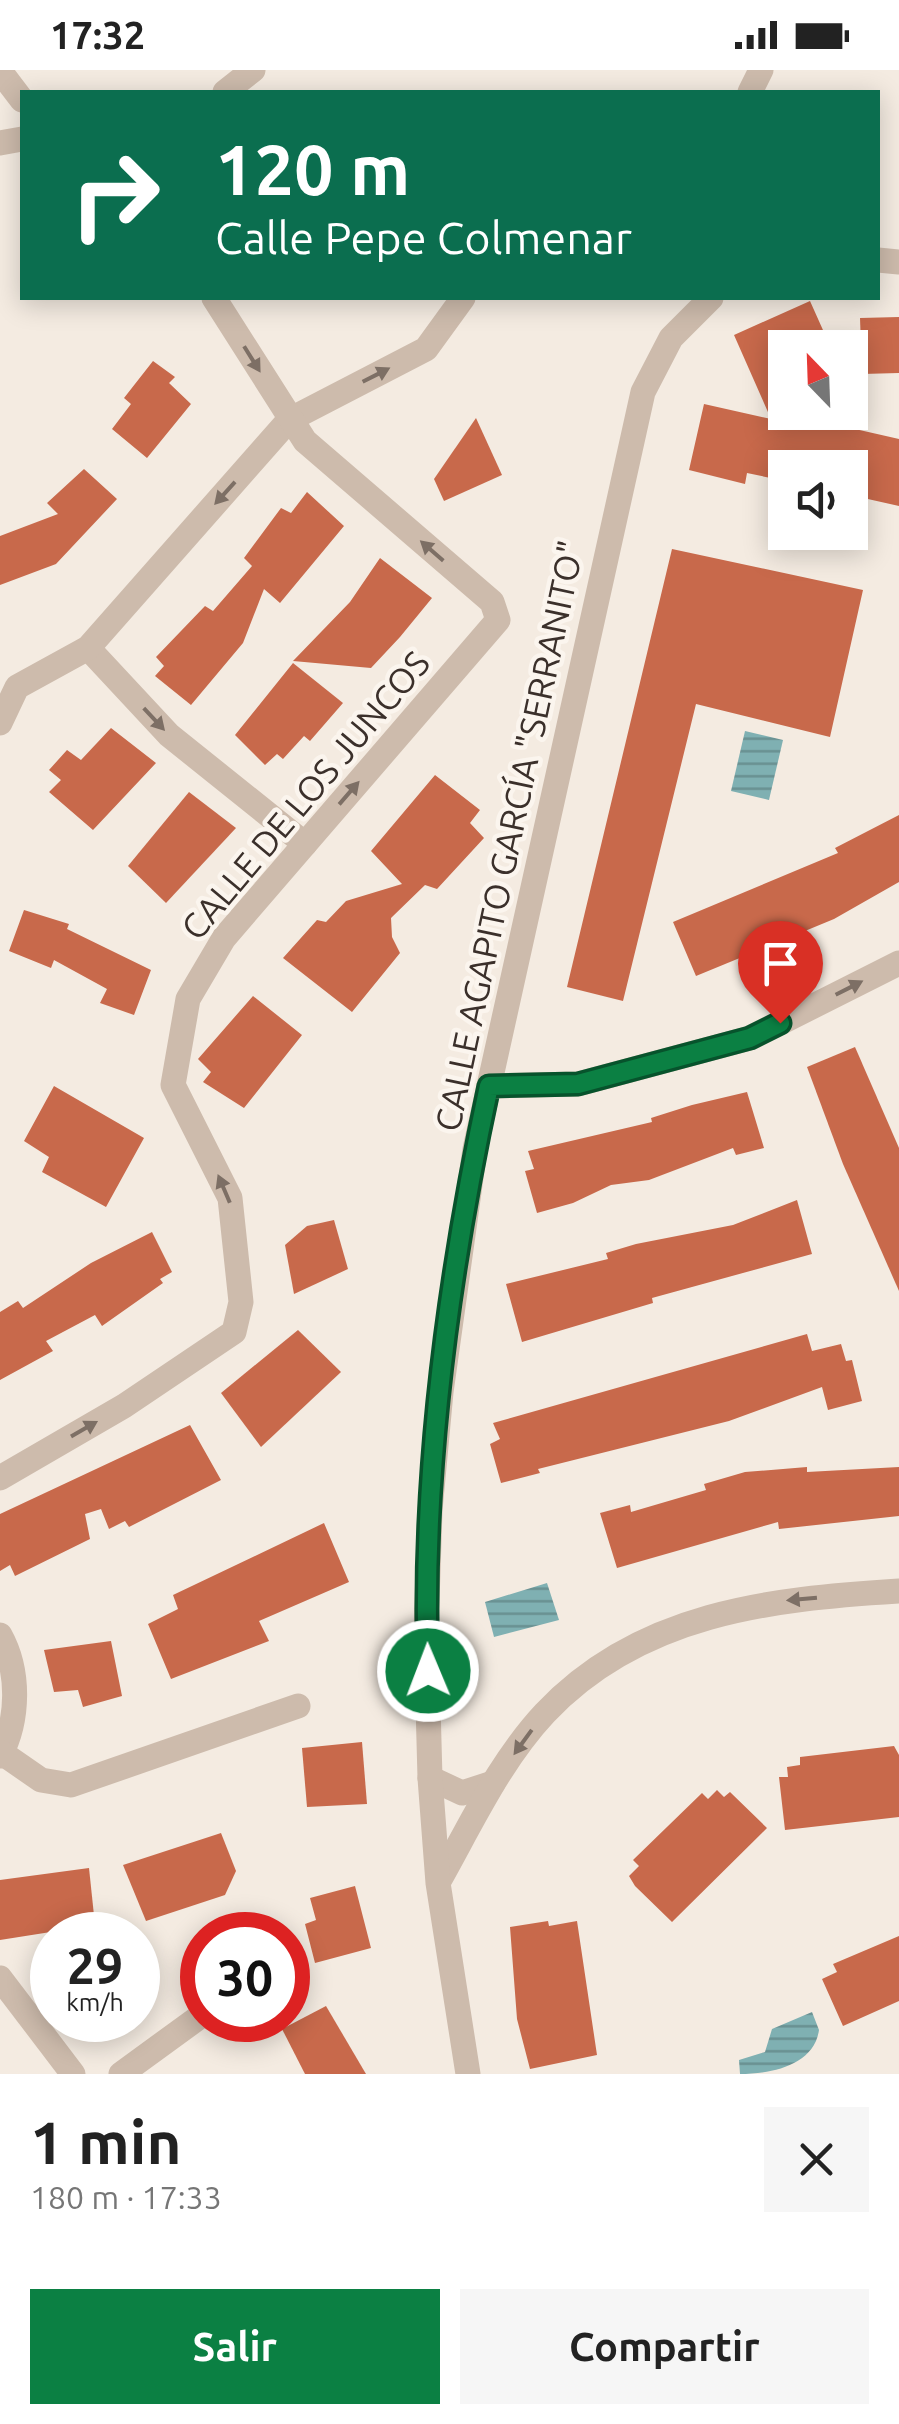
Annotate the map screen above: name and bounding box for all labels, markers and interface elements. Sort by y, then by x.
text: 17:32 [50,14,145,56]
icon: right [50,130,180,260]
text: 120 m [215,130,410,208]
text: Calle Pepe Colmenar [215,212,632,263]
north arrow [768,330,868,430]
map controls [768,330,868,550]
one-way arrow [243,345,260,373]
one-way arrow [361,367,390,384]
button: sound [768,450,868,550]
one-way arrow [214,480,236,505]
street label: CALLE AGAPITO GARCÍA "SERRANITO" [426,537,591,1135]
one-way arrow [420,540,445,562]
street label: CALLE DE LOS JUNCOS [173,643,437,947]
one-way arrow [142,707,165,731]
one-way arrow [337,781,359,806]
pin [738,921,823,1024]
icon: arrive [753,936,808,991]
one-way arrow [834,980,863,997]
one-way arrow [216,1174,232,1204]
one-way arrow [70,1421,98,1439]
one-way arrow [785,1591,817,1607]
position arrow [376,1619,480,1723]
one-way arrow [513,1729,533,1756]
speed limit sign: 30 [180,1912,310,2042]
text: 29 [67,1937,123,1993]
text: km/h [66,1988,124,2016]
button: close [764,2107,869,2212]
text: 1 min [30,2108,182,2175]
text: 180 m · 17:33 [30,2179,222,2215]
button: Salir [30,2289,440,2404]
button: Compartir [460,2289,869,2404]

